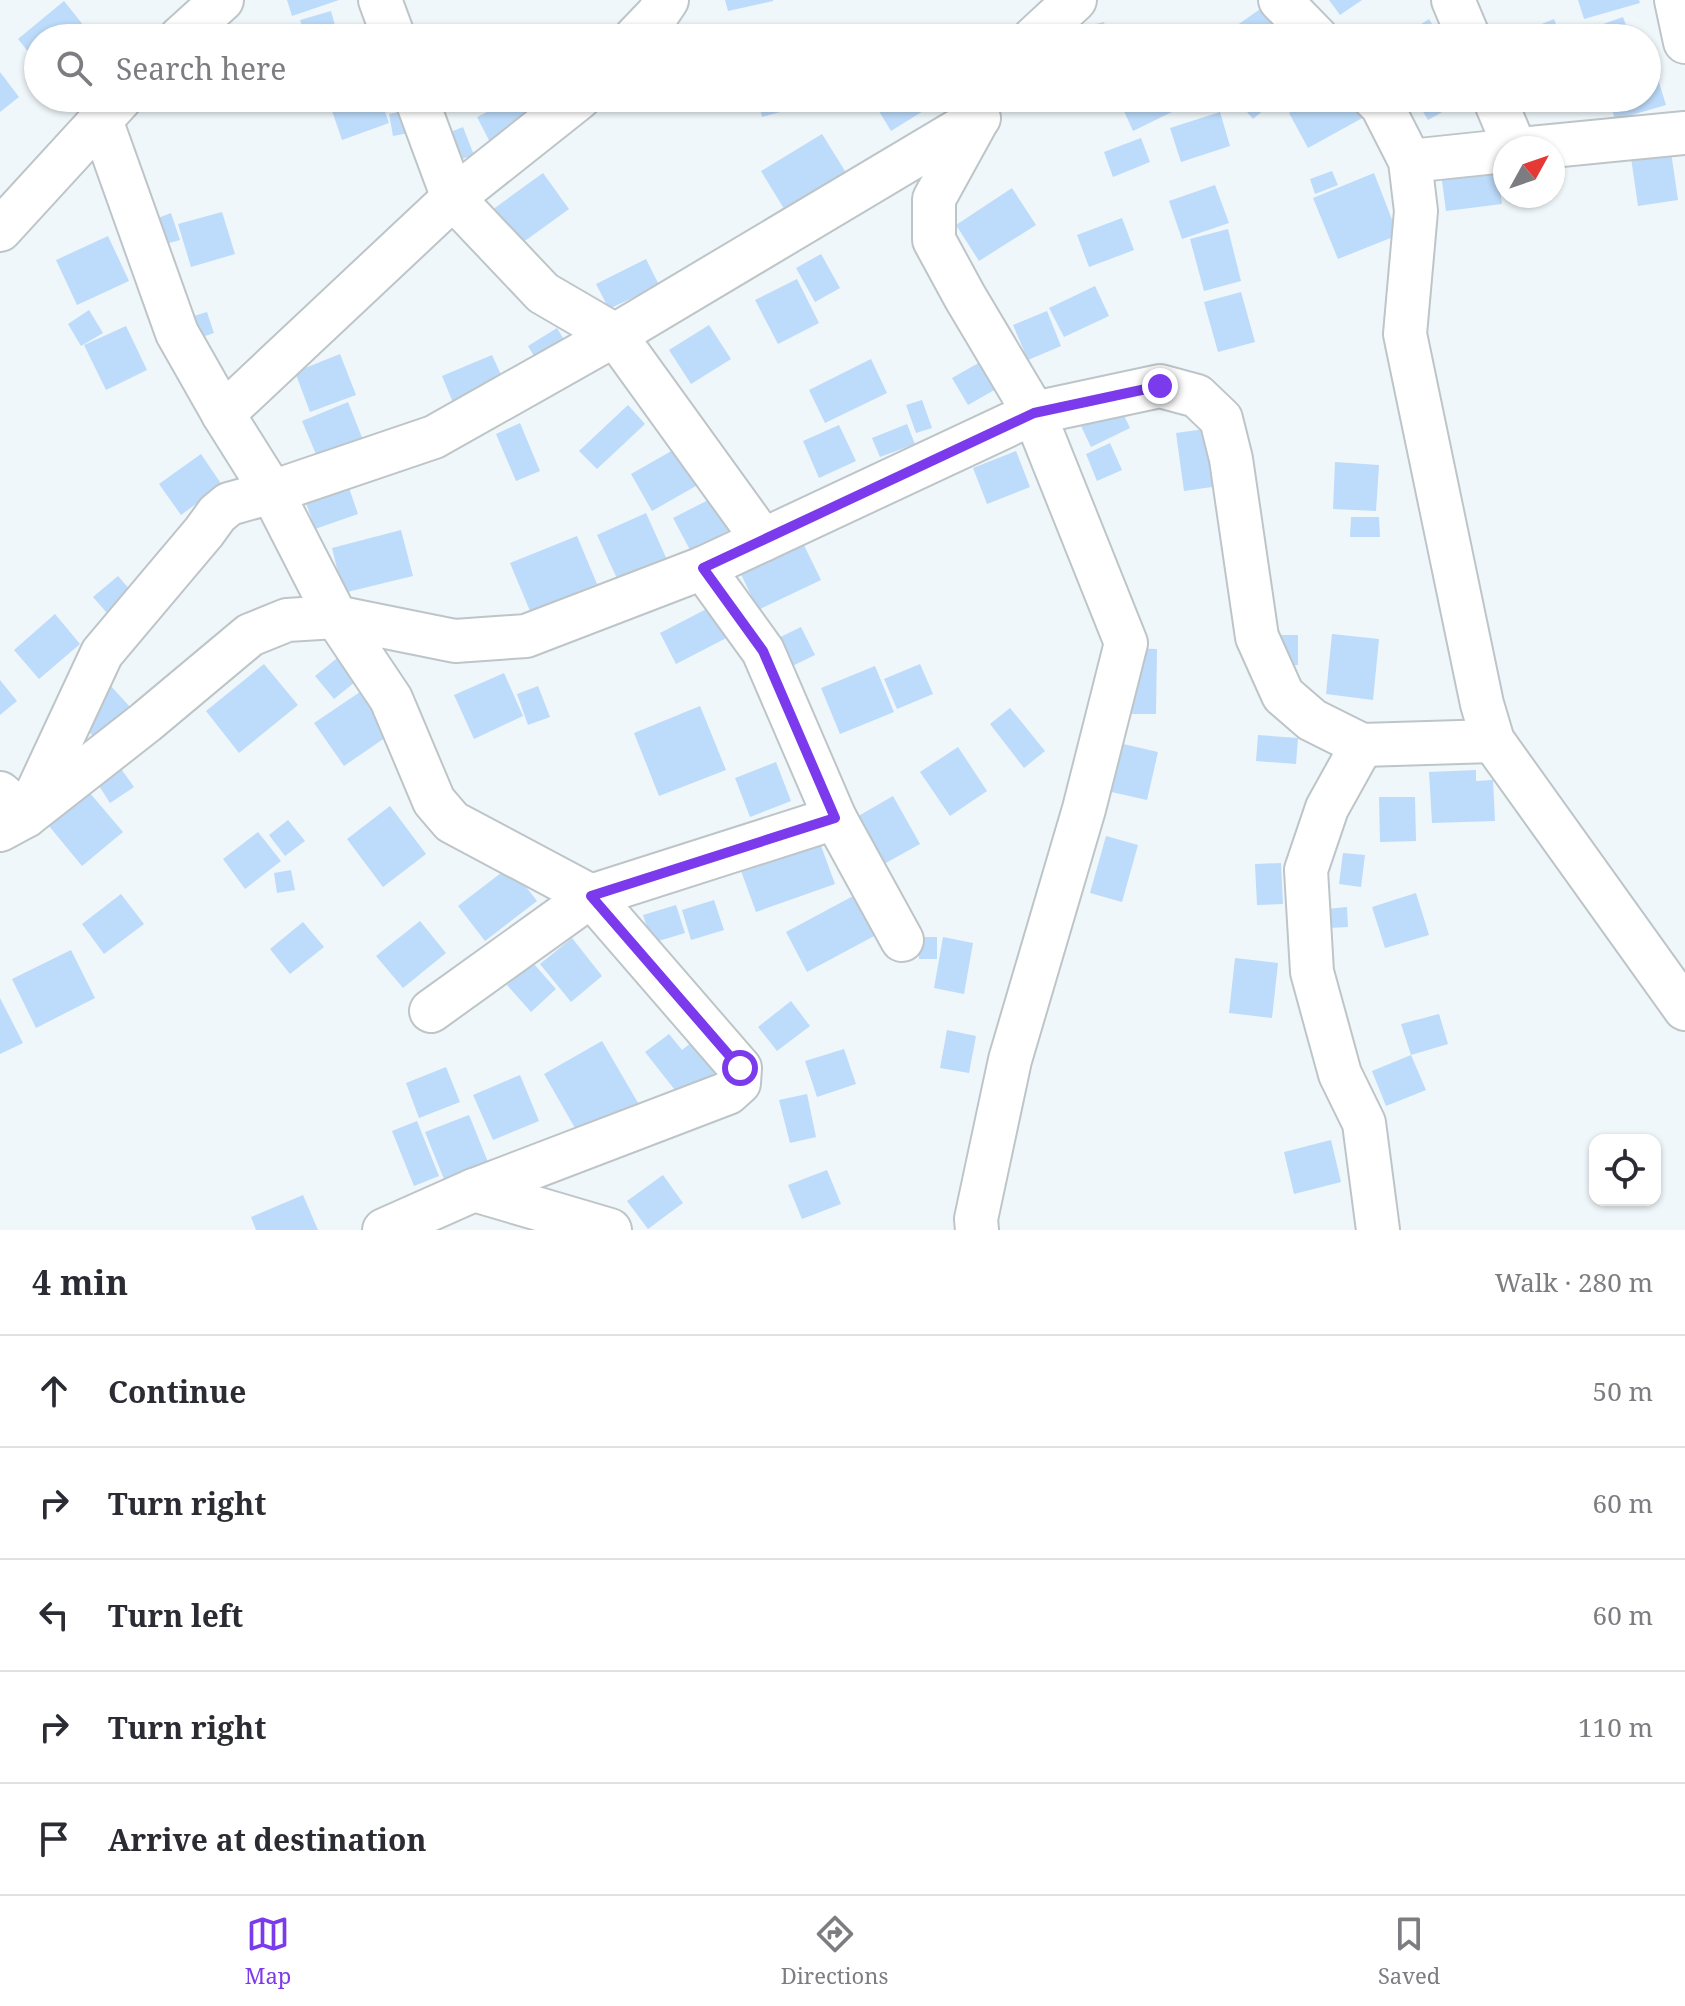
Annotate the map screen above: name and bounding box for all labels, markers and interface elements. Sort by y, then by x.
search box [24,24,1661,112]
icon: search [52,46,96,90]
text: Search here [116,48,286,89]
north arrow [1493,136,1565,208]
route end [1142,368,1178,404]
route start [722,1050,758,1086]
map controls [1589,1134,1661,1206]
button: locate [1589,1134,1661,1206]
text: 4 min [32,1259,128,1305]
text: Walk · 280 m [1495,1264,1653,1300]
icon: ahead [32,1369,76,1413]
text: Continue [108,1371,246,1412]
text: 50 m [1593,1373,1653,1409]
icon: right [32,1481,76,1525]
text: Turn right [108,1483,266,1524]
text: 60 m [1593,1485,1653,1521]
icon: left [32,1593,76,1637]
text: Turn left [108,1595,243,1636]
text: 60 m [1593,1597,1653,1633]
icon: right [32,1705,76,1749]
text: Turn right [108,1707,266,1748]
text: 110 m [1578,1709,1653,1745]
icon: arrive [32,1817,76,1861]
text: Arrive at destination [108,1819,427,1860]
tab: Map [245,1912,291,1990]
tab: Directions [781,1912,888,1990]
tab: Saved [1378,1912,1440,1990]

